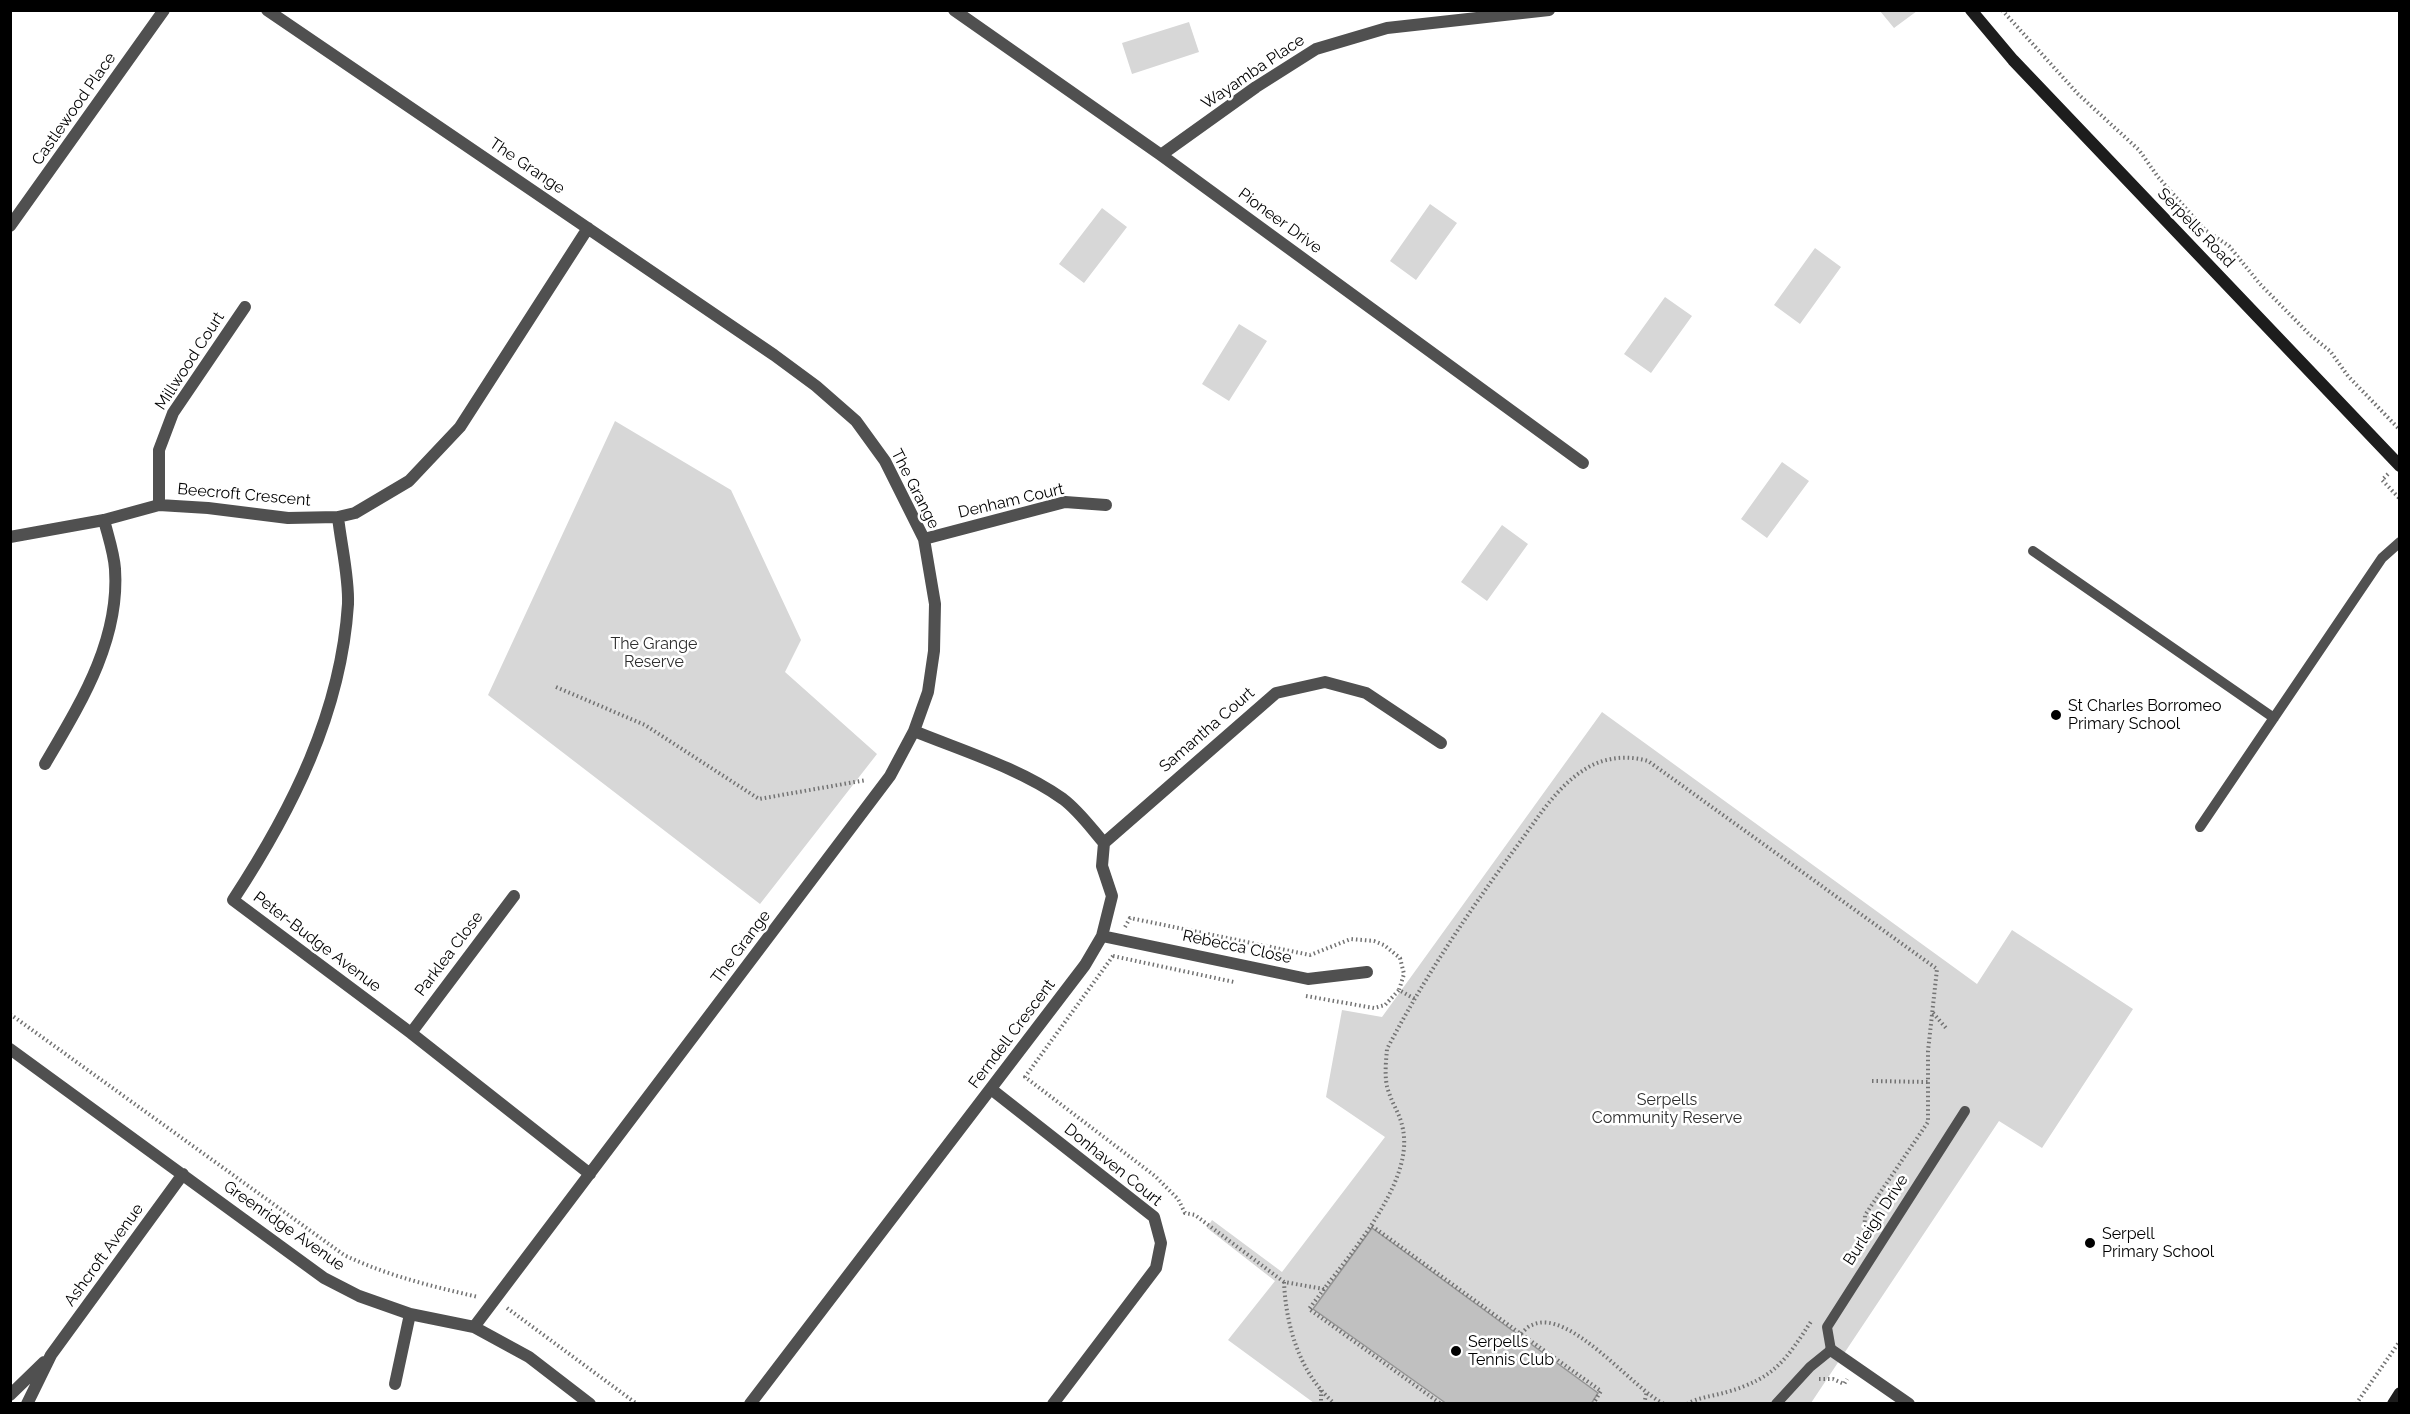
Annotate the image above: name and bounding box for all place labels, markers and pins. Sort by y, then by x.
place label: St Charles Borromeo Primary School [2068,696,2221,734]
marker: St Charles Borromeo Primary School [2049,708,2063,722]
place label: Serpell Primary School [2102,1224,2214,1262]
marker: Serpell Primary School [2083,1236,2097,1250]
place label: Serpells Tennis Club [1468,1332,1554,1370]
marker: Serpells Tennis Club [1449,1344,1463,1358]

